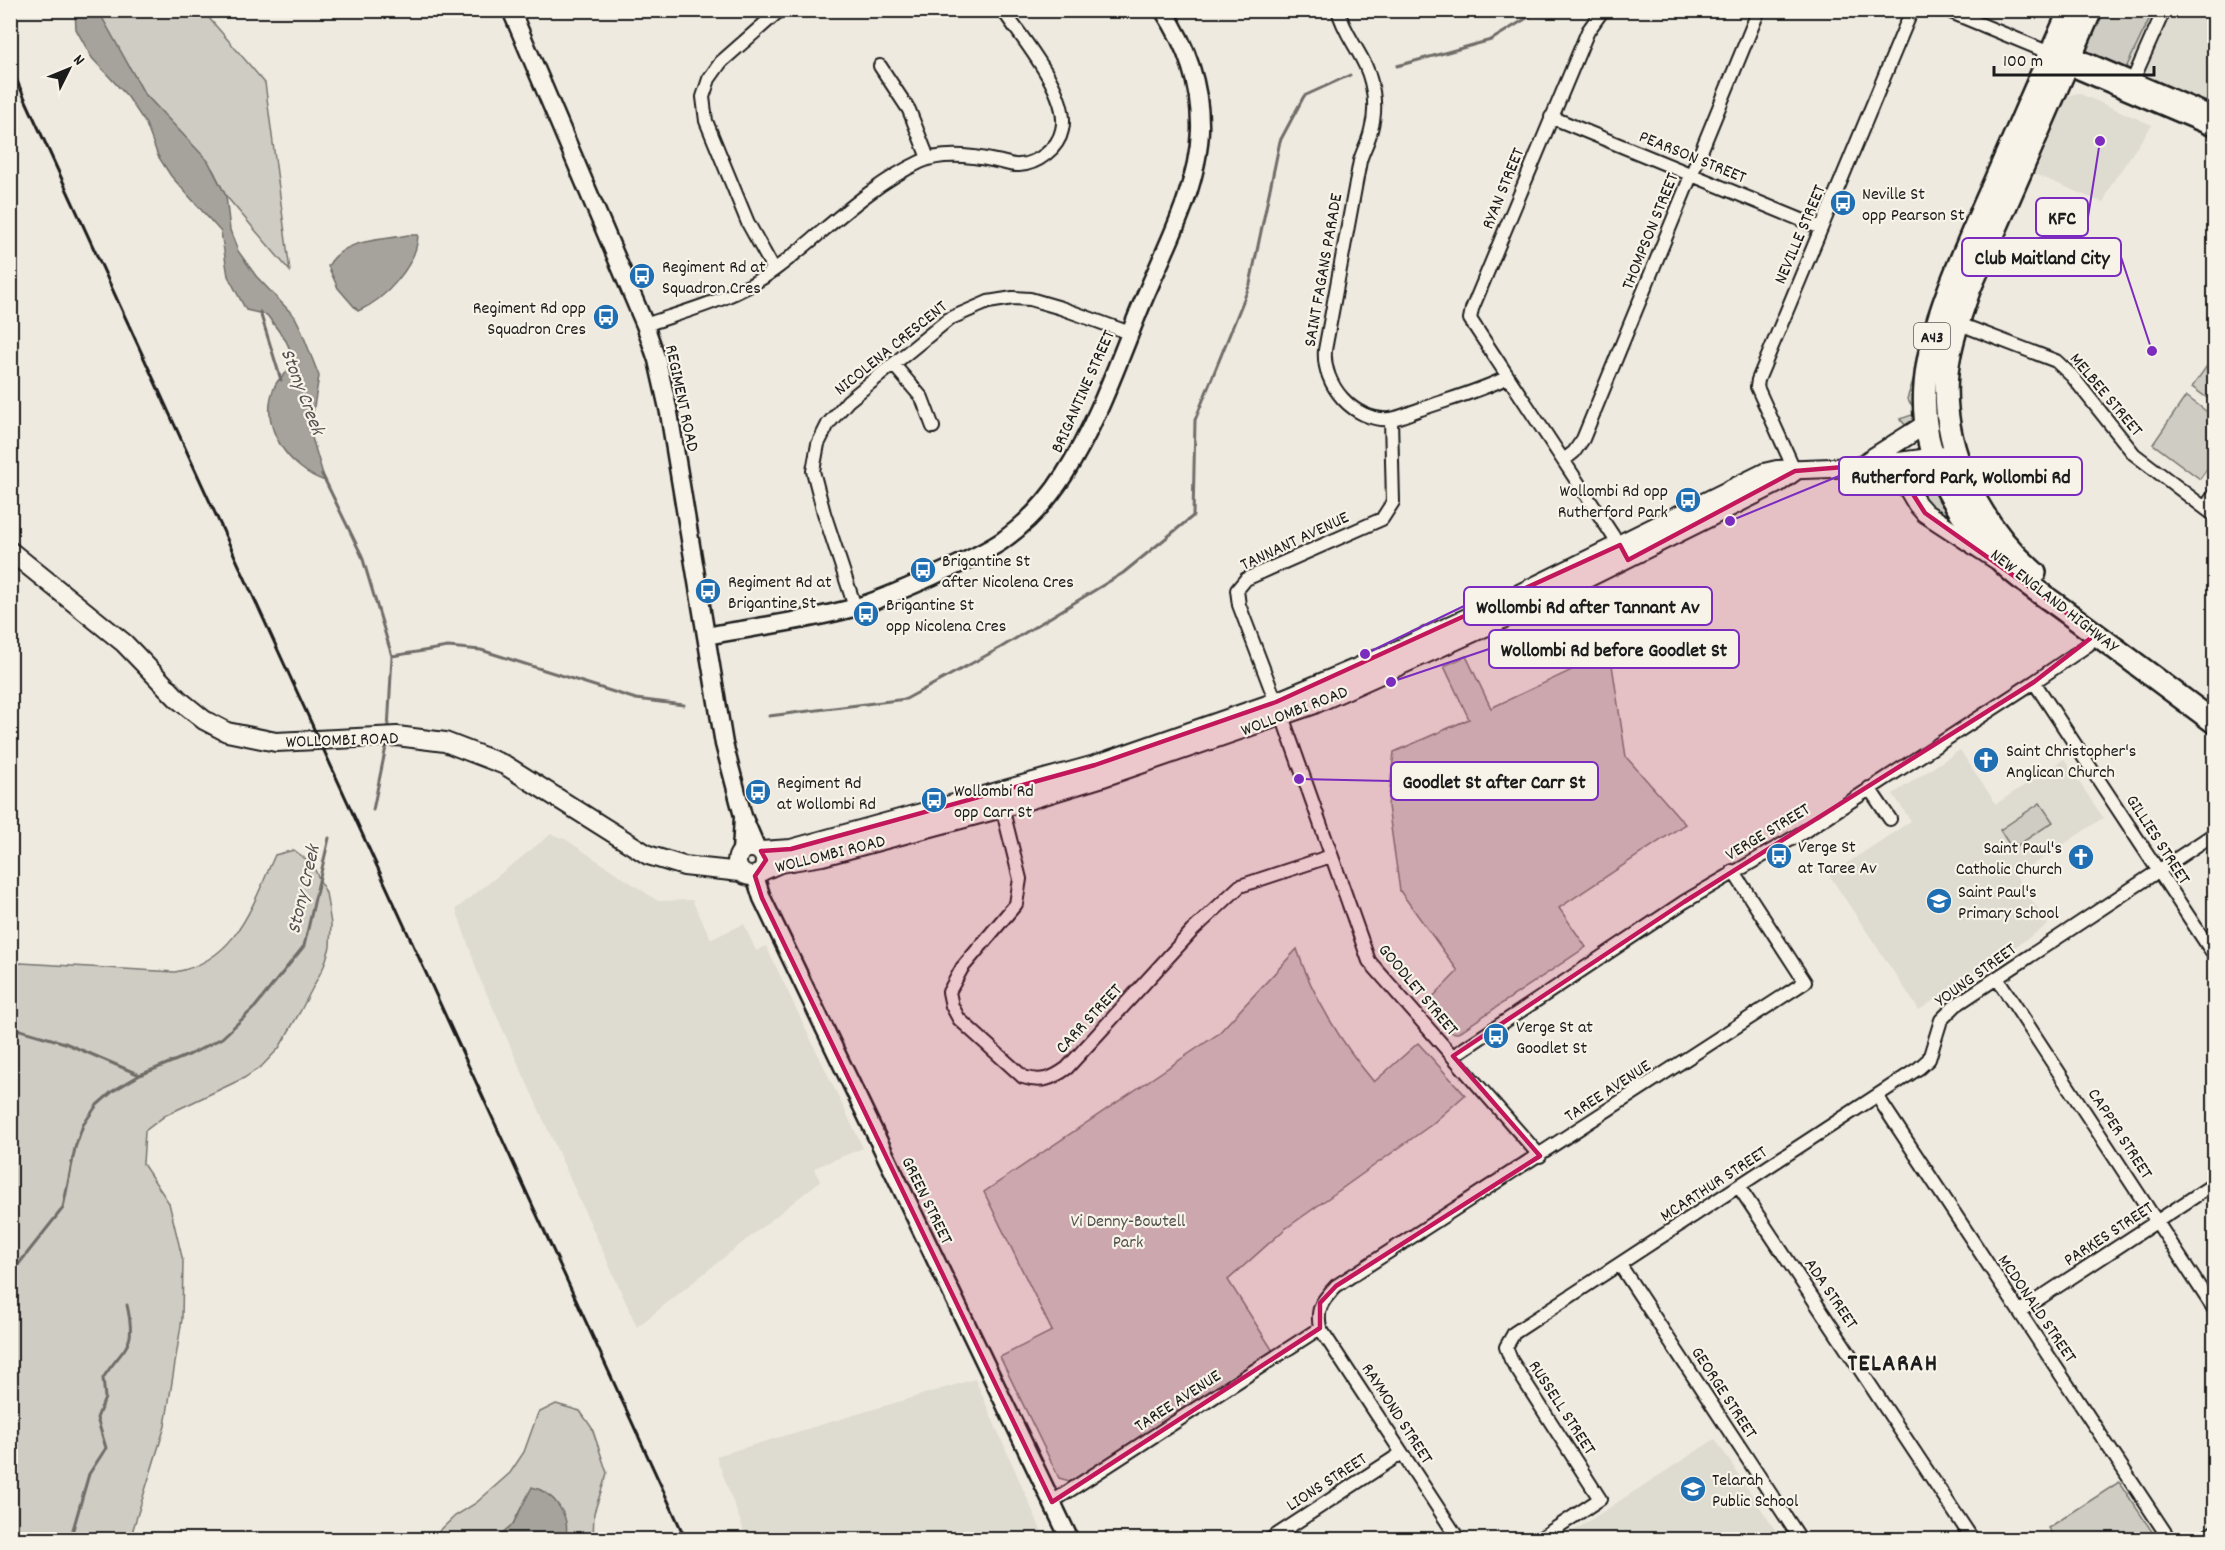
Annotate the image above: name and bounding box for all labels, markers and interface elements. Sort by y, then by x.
north arrow [39,39,99,99]
scale bar [1994,39,2154,77]
text: N [67,50,89,71]
text: 100 m [2003,50,2043,75]
street label: PEARSON STREET [1635,125,1749,191]
street label: RYAN STREET [1477,145,1532,233]
street label: THOMPSON STREET [1616,170,1686,294]
street label: NEVILLE STREET [1769,181,1833,289]
place label: Neville St opp Pearson St [1862,183,1965,229]
bus stop icon: Neville St opp Pearson St [1828,188,1858,218]
street label: SAINT FAGANS PARADE [1299,192,1350,349]
callout: KFC [2036,198,2088,236]
text: KFC [2048,206,2076,234]
callout: Club Maitland City [1962,238,2121,276]
text: Club Maitland City [1975,246,2110,274]
place label: Regiment Rd at Squadron Cres [662,256,766,302]
bus stop icon: Regiment Rd at Squadron Cres [627,261,657,291]
street label: NICOLENA CRESCENT [830,295,953,402]
place label: Regiment Rd opp Squadron Cres [473,297,586,343]
bus stop icon: Regiment Rd opp Squadron Cres [591,302,621,332]
road number: A43 [1914,323,1950,349]
street label: BRIGANTINE STREET [1046,327,1123,457]
street label: REGIMENT ROAD [657,343,704,454]
water label: Stony Creek [272,345,331,441]
street label: MELBEE STREET [2063,348,2148,443]
callout: Rutherford Park, Wollombi Rd [1839,457,2082,495]
text: Rutherford Park, Wollombi Rd [1851,465,2071,493]
place label: Wollombi Rd opp Rutherford Park [1558,480,1668,526]
bus stop icon: Wollombi Rd opp Rutherford Park [1673,485,1703,515]
street label: TANNANT AVENUE [1237,506,1353,578]
street label: NEW ENGLAND HIGHWAY [1984,544,2124,661]
place label: Brigantine St after Nicolena Cres [942,550,1074,596]
bus stop icon: Brigantine St after Nicolena Cres [908,555,938,585]
place label: Regiment Rd at Brigantine St [728,571,832,617]
bus stop icon: Regiment Rd at Brigantine St [693,576,723,606]
callout: Wollombi Rd after Tannant Av [1464,587,1712,625]
place label: Brigantine St opp Nicolena Cres [886,594,1006,640]
text: Wollombi Rd after Tannant Av [1476,595,1700,623]
bus stop icon: Brigantine St opp Nicolena Cres [851,599,881,629]
callout: Wollombi Rd before Goodlet St [1489,630,1739,668]
text: Wollombi Rd before Goodlet St [1501,638,1728,666]
street label: WOLLOMBI ROAD [1238,680,1352,744]
street label: WOLLOMBI ROAD [285,727,399,756]
place label: Saint Christopher's Anglican Church [2006,740,2136,786]
church icon: Saint Christopher's Anglican Church [1971,745,2001,775]
callout: Goodlet St after Carr St [1391,762,1598,800]
text: Goodlet St after Carr St [1402,770,1586,798]
place label: Regiment Rd at Wollombi Rd [777,772,876,818]
bus stop icon: Regiment Rd at Wollombi Rd [743,777,773,807]
place label: Wollombi Rd opp Carr St [954,780,1034,826]
bus stop icon: Wollombi Rd opp Carr St [919,785,949,815]
street label: GILLIES STREET [2118,791,2195,890]
street label: VERGE STREET [1721,798,1815,868]
street label: WOLLOMBI ROAD [773,830,888,881]
place label: Verge St at Taree Av [1798,836,1877,882]
place label: Saint Paul's Catholic Church [1956,837,2062,883]
water label: Stony Creek [281,841,329,937]
bus stop icon: Verge St at Taree Av [1764,841,1794,871]
church icon: Saint Paul's Catholic Church [2066,842,2096,872]
place label: Saint Paul's Primary School [1958,881,2059,927]
school or university icon: Saint Paul's Primary School [1924,886,1954,916]
street label: YOUNG STREET [1931,938,2022,1014]
street label: GOODLET STREET [1371,939,1463,1042]
street label: CARR STREET [1051,979,1129,1060]
place label: Verge St at Goodlet St [1516,1016,1593,1062]
bus stop icon: Verge St at Goodlet St [1481,1021,1511,1051]
street label: TAREE AVENUE [1560,1055,1657,1129]
street label: CAPPER STREET [2080,1084,2158,1185]
street label: MCARTHUR STREET [1656,1141,1773,1229]
street label: GREEN STREET [894,1153,958,1249]
street label: PARKES STREET [2059,1197,2159,1274]
park label: Vi Denny-Bowtell Park [1071,1210,1186,1256]
street label: MCDONALD STREET [1990,1250,2082,1369]
street label: ADA STREET [1797,1254,1863,1335]
street label: GEORGE STREET [1684,1342,1762,1444]
district label: TELARAH [1848,1348,1939,1382]
street label: RUSSELL STREET [1521,1356,1601,1460]
street label: RAYMOND STREET [1354,1359,1438,1470]
street label: TAREE AVENUE [1130,1365,1227,1439]
street label: LIONS STREET [1282,1448,1373,1519]
place label: Telarah Public School [1712,1469,1799,1515]
school or university icon: Telarah Public School [1678,1474,1708,1504]

